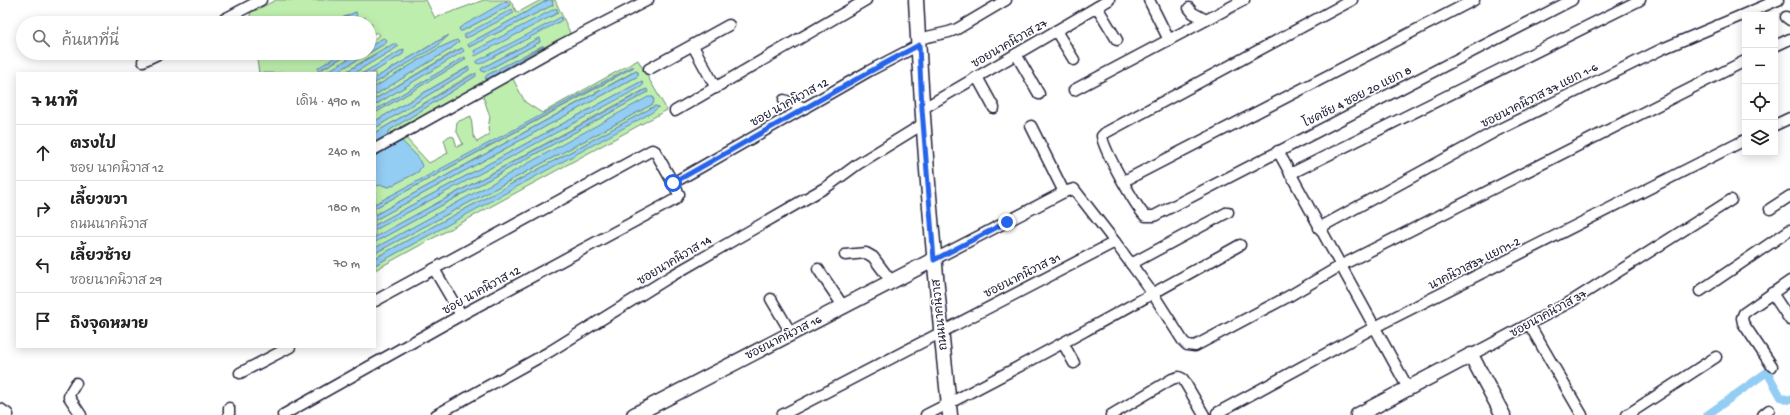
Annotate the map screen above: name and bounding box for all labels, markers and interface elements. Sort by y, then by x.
map controls [1742,12,1778,156]
button: + [1742,12,1778,48]
street label: ซอยนาคนิวาส 27 [969,15,1051,72]
search box [16,16,376,60]
icon: search [30,27,52,49]
text: ค้นหาที่นี่ [62,33,119,51]
button: − [1742,48,1778,84]
street label: ซอยนาคนิวาส 37 แยก 1-6 [1478,59,1601,132]
street label: โชคชัย 4 ซอย 20 แยก 8 [1300,61,1415,131]
street label: ซอย นาคนิวาส 12 [748,75,831,131]
button: locate [1742,84,1778,120]
text: 7 นาที [32,93,78,113]
text: เดิน · 490 m [296,95,360,110]
button: layers [1742,120,1778,156]
text: ตรงไป [70,136,116,154]
icon: ahead [32,142,54,164]
text: 240 m [328,145,360,160]
text: ซอย นาคนิวาส 12 [70,162,164,177]
route start [664,174,682,192]
text: เลี้ยวขวา [70,192,128,210]
icon: right [32,198,54,220]
text: 180 m [328,201,360,216]
route end [998,213,1016,231]
text: ถนนนาคนิวาส [70,218,147,233]
street label: ซอยนาคนิวาส 14 [635,232,715,289]
street label: นาคนิวาส37 แยก1-2 [1426,234,1523,294]
text: เลี้ยวซ้าย [70,248,131,266]
street label: ซอยนาคนิวาส 31 [981,250,1064,302]
icon: left [32,254,54,276]
text: 70 m [334,257,360,272]
street label: ซอย นาคนิวาส 12 [440,263,523,319]
text: ซอยนาคนิวาส 29 [70,274,162,289]
street label: ถนนนาคนิวาส [928,278,952,351]
street label: ซอยนาคนิวาส 37 [1507,286,1590,342]
icon: arrive [32,310,54,332]
street label: ซอยนาคนิวาส 16 [742,311,825,364]
text: ถึงจุดหมาย [70,316,148,334]

